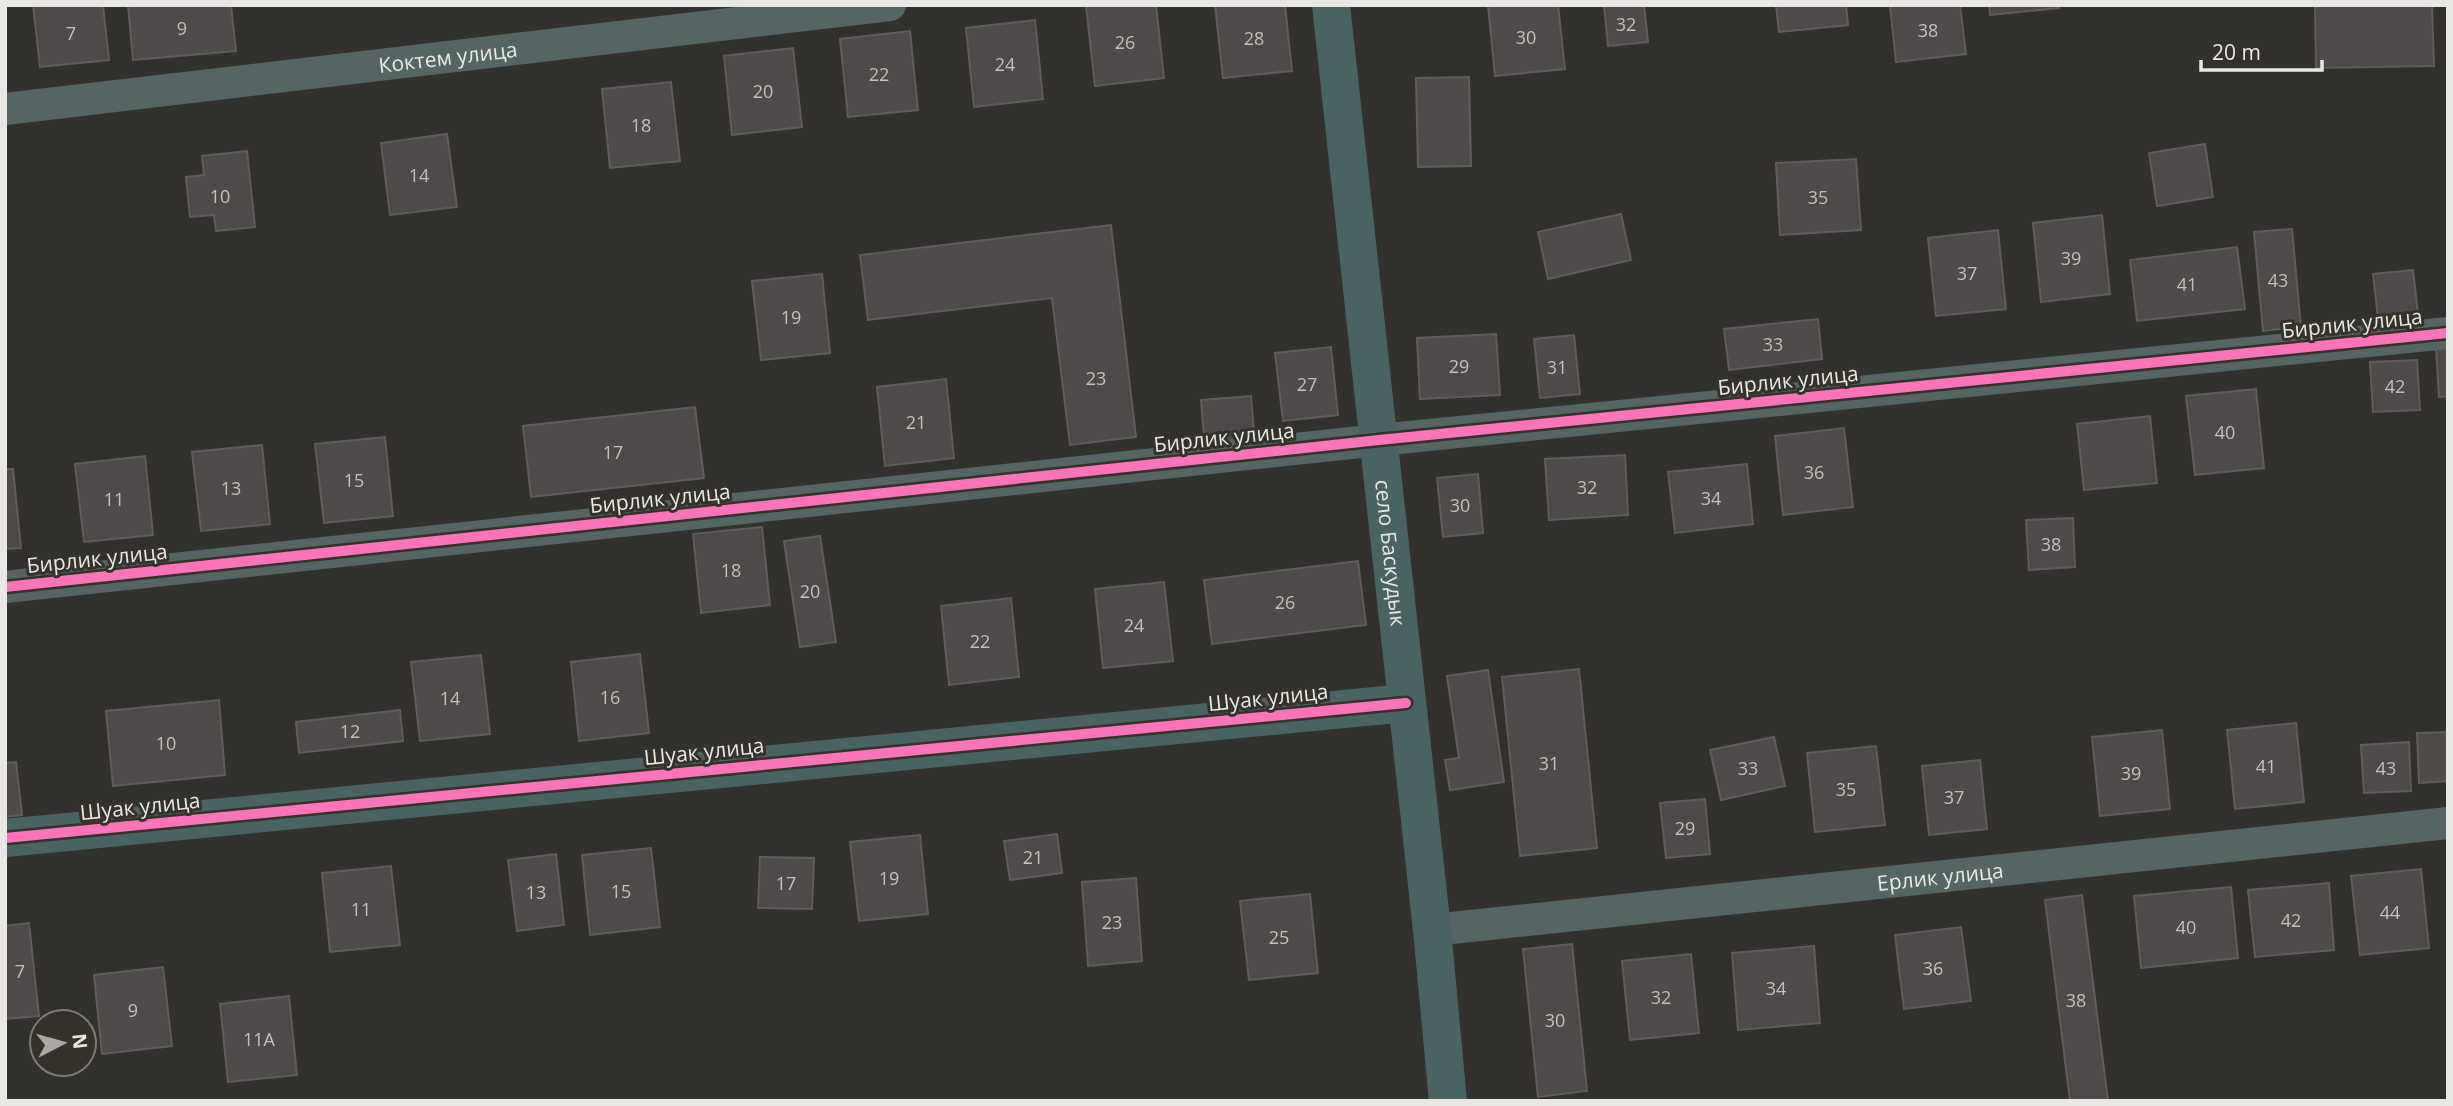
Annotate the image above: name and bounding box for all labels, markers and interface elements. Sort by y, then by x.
house number: 32 [1616,12,1636,36]
house number: 9 [177,16,187,40]
house number: 38 [1918,18,1938,42]
house number: 7 [66,21,76,45]
house number: 30 [1516,25,1536,49]
house number: 28 [1244,26,1264,50]
scale bar [2201,28,2322,72]
house number: 26 [1115,30,1135,54]
street label: Коктем улица [377,35,519,79]
text: 20 m [2212,38,2261,66]
house number: 24 [995,52,1015,76]
house number: 22 [869,62,889,86]
house number: 20 [753,79,773,103]
house number: 18 [631,113,651,137]
house number: 14 [409,163,429,187]
house number: 10 [210,184,230,208]
house number: 35 [1808,185,1828,209]
house number: 39 [2061,246,2081,270]
house number: 37 [1957,261,1977,285]
house number: 43 [2268,268,2288,292]
house number: 41 [2177,272,2197,296]
street label: Бирлик улица [2280,302,2424,344]
house number: 19 [781,305,801,329]
house number: 33 [1763,332,1783,356]
house number: 29 [1449,354,1469,378]
house number: 31 [1547,355,1567,379]
street label: Бирлик улица [1716,359,1860,401]
house number: 23 [1086,366,1106,390]
house number: 27 [1297,372,1317,396]
house number: 42 [2385,374,2405,398]
house number: 21 [906,410,926,434]
street label: Бирлик улица [1152,416,1296,458]
house number: 40 [2215,420,2235,444]
house number: 17 [603,440,623,464]
house number: 36 [1804,460,1824,484]
house number: 15 [344,468,364,492]
house number: 32 [1577,475,1597,499]
house number: 13 [221,476,241,500]
street label: Бирлик улица [588,477,732,519]
street label: село Баскудык [1369,478,1413,628]
house number: 34 [1701,486,1721,510]
house number: 11 [104,487,124,511]
house number: 30 [1450,493,1470,517]
house number: 38 [2041,532,2061,556]
street label: Бирлик улица [25,537,169,579]
house number: 18 [721,558,741,582]
house number: 20 [800,579,820,603]
house number: 26 [1275,590,1295,614]
house number: 24 [1124,613,1144,637]
house number: 22 [970,629,990,653]
street label: Шуак улица [1206,677,1330,717]
house number: 16 [600,685,620,709]
house number: 14 [440,686,460,710]
house number: 12 [340,719,360,743]
house number: 10 [156,731,176,755]
street label: Шуак улица [642,731,766,771]
house number: 31 [1539,751,1559,775]
house number: 41 [2256,754,2276,778]
house number: 33 [1738,756,1758,780]
house number: 43 [2376,756,2396,780]
house number: 39 [2121,761,2141,785]
house number: 35 [1836,777,1856,801]
house number: 37 [1944,785,1964,809]
street label: Шуак улица [78,786,202,826]
house number: 29 [1675,816,1695,840]
house number: 21 [1023,845,1043,869]
street label: Ерлик улица [1876,856,2005,897]
house number: 19 [879,866,899,890]
house number: 17 [776,871,796,895]
house number: 15 [611,879,631,903]
house number: 13 [526,880,546,904]
house number: 11 [351,897,371,921]
house number: 44 [2380,900,2400,924]
house number: 42 [2281,908,2301,932]
house number: 23 [1102,910,1122,934]
house number: 40 [2176,915,2196,939]
house number: 25 [1269,925,1289,949]
house number: 36 [1923,956,1943,980]
house number: 7 [15,959,25,983]
house number: 34 [1766,976,1786,1000]
house number: 32 [1651,985,1671,1009]
house number: 38 [2066,988,2086,1012]
house number: 9 [128,998,138,1022]
north arrow [28,1008,98,1078]
house number: 30 [1545,1008,1565,1032]
house number: 11А [243,1027,276,1051]
text: N [66,1032,94,1050]

